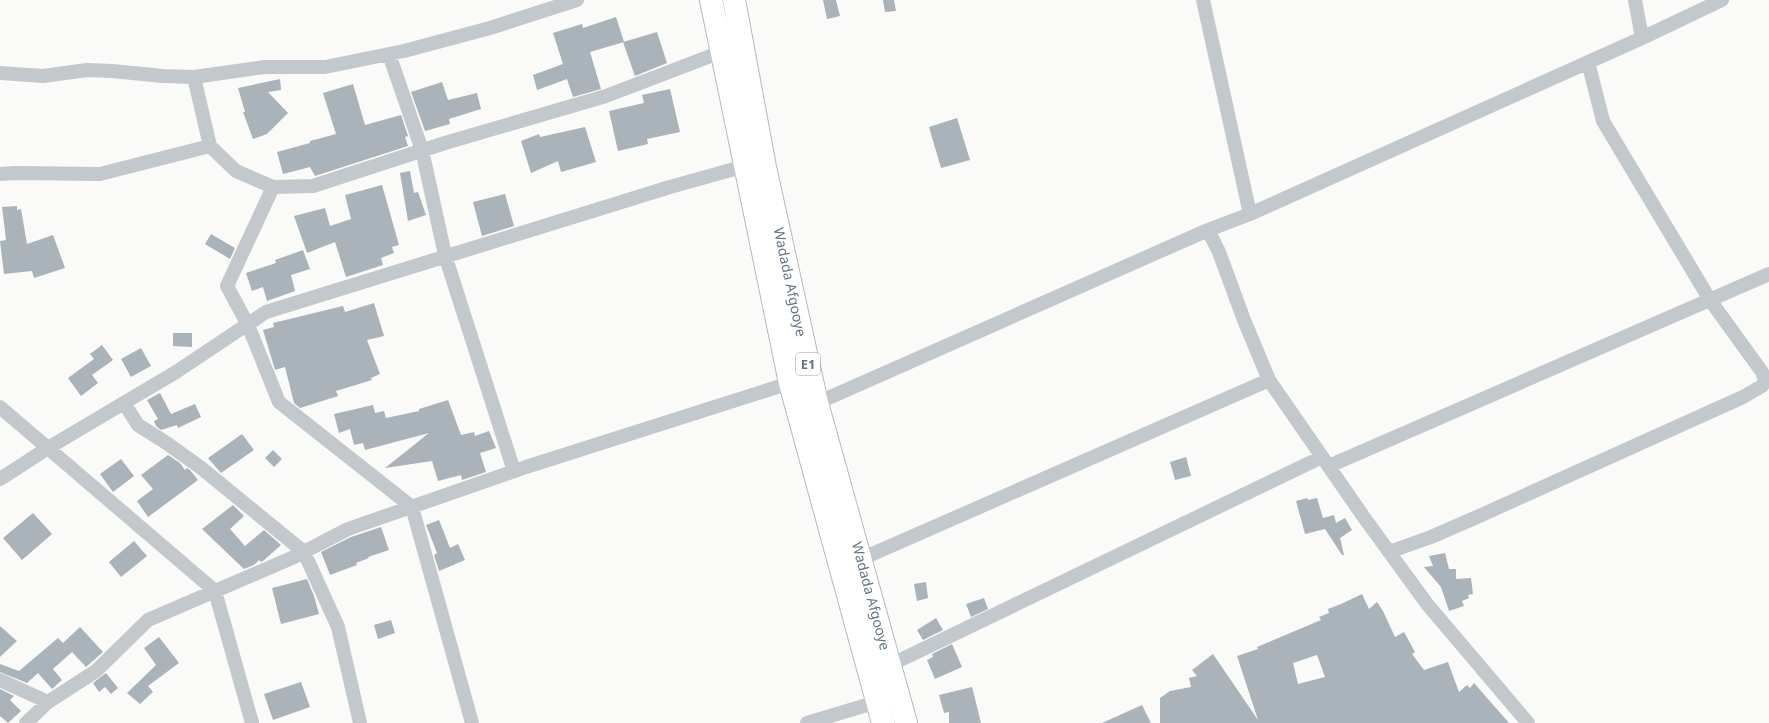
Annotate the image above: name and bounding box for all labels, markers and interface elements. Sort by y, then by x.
street label: Wadada Afgooye [770,226,811,338]
road number: E1 [796,353,820,375]
street label: Wadada Afgooye [848,540,895,652]

